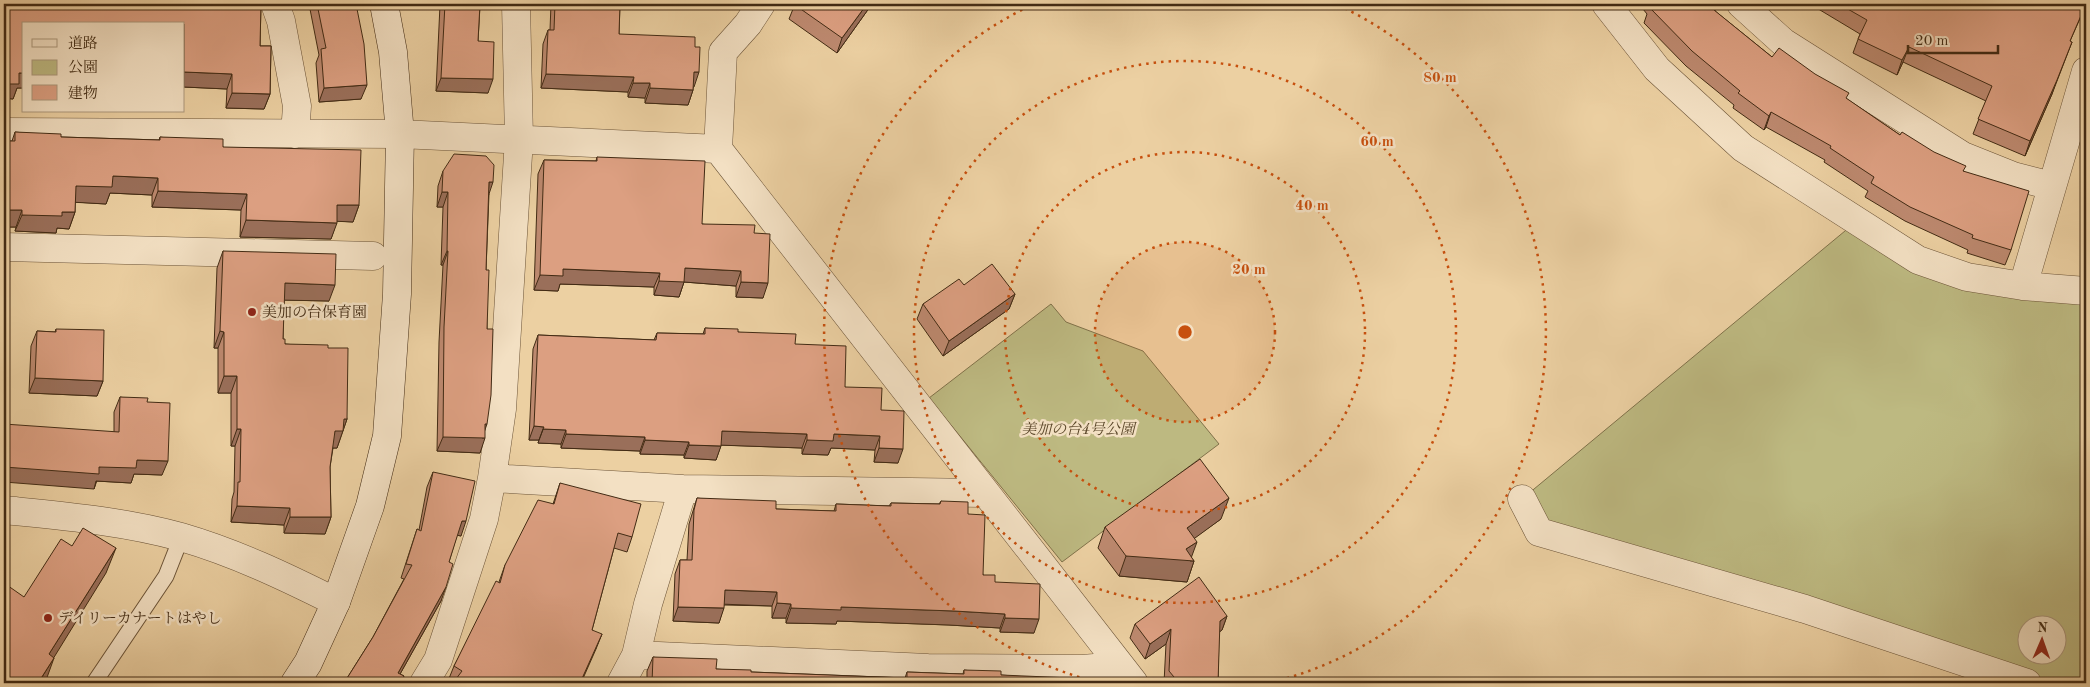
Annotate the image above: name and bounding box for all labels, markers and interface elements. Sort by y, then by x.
legend [22,22,185,112]
scale bar [1908,22,1998,54]
text: 20 m [1915,34,1949,49]
text: 道路 [68,35,98,52]
text: 公園 [68,59,98,76]
text: 80 m [1423,71,1457,86]
text: 建物 [68,85,98,102]
text: 60 m [1360,135,1394,150]
text: 40 m [1295,199,1329,214]
text: 20 m [1232,263,1266,278]
place label: 美加の台保育園 [262,304,367,321]
marker: 美加の台保育園 [246,306,258,318]
centre of rings [1176,323,1194,341]
park label: 美加の台4号公園 [1021,421,1138,438]
place label: デイリーカナートはやし [58,610,222,627]
marker: デイリーカナートはやし [42,612,54,624]
north arrow [2018,614,2068,664]
text: N [2037,621,2048,635]

